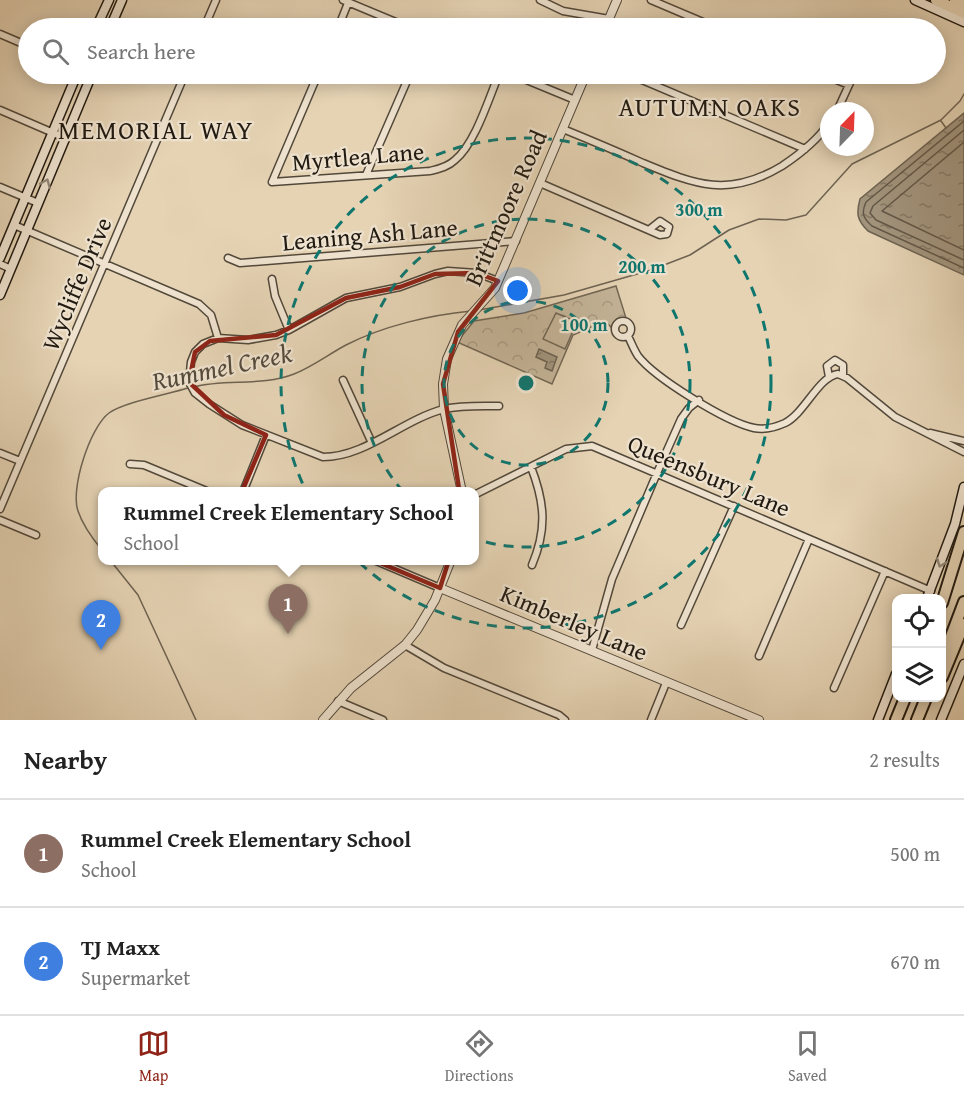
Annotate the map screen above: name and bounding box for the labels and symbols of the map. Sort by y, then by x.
district label: AUTUMN OAKS [618,87,802,126]
north arrow [820,102,874,156]
district label: MEMORIAL WAY [58,110,254,149]
street label: Brittmoore Road [455,124,556,291]
street label: Myrtlea Lane [290,133,425,180]
one-way arrow [39,178,51,189]
text: 300 m [675,196,723,223]
street label: Leaning Ash Lane [281,209,459,260]
street label: Wycliffe Drive [33,212,120,356]
text: 200 m [618,253,666,280]
your location [503,276,532,305]
text: 100 m [560,311,608,338]
water label: Rummel Creek [147,333,296,401]
centre of rings [516,373,536,393]
street label: Queensbury Lane [623,426,796,526]
one-way arrow [936,557,949,567]
street label: Kimberley Lane [495,576,653,669]
pin: 1 [268,584,308,634]
pin: 2 [82,600,120,650]

